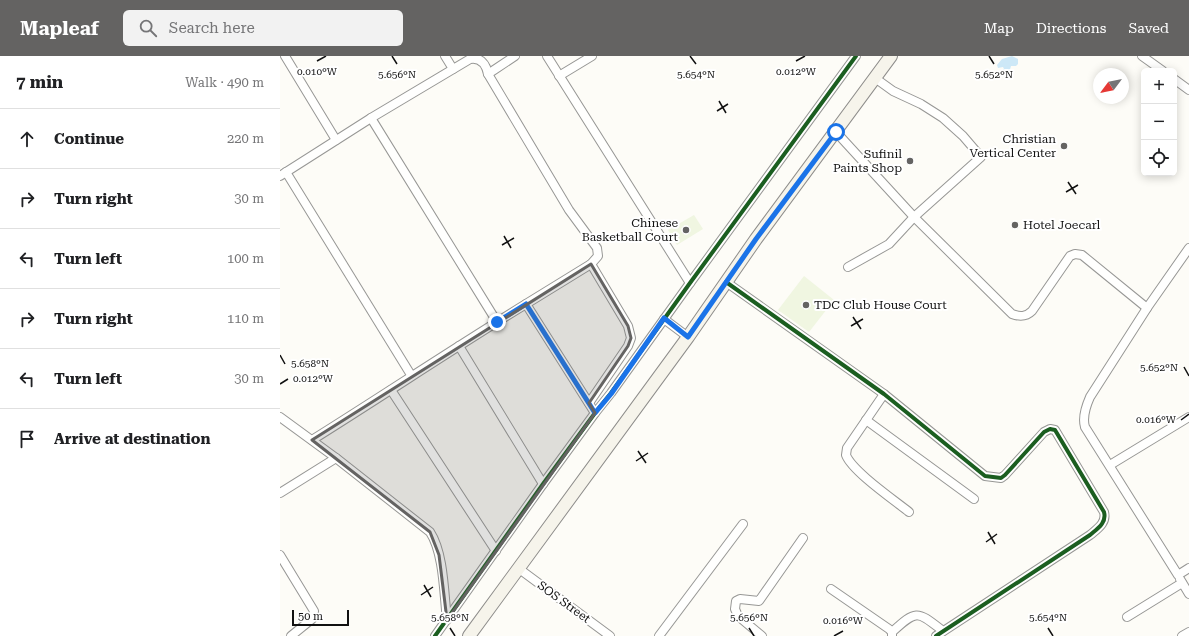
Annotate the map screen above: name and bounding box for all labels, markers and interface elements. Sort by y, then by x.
search box [123,10,403,46]
text: Mapleaf [20,17,99,40]
icon: search [137,17,159,39]
text: Search here [169,19,255,37]
text: Map [984,20,1014,36]
text: Directions [1036,20,1106,36]
text: Saved [1128,20,1169,36]
text: 0.010°W [297,66,338,77]
text: 0.012°W [776,66,817,77]
north arrow [1093,68,1129,104]
map controls [1141,68,1177,176]
button: + [1141,68,1177,104]
text: 5.656°N [378,69,416,80]
text: 5.654°N [677,69,715,80]
text: 5.652°N [975,69,1013,80]
text: 7 min [16,72,63,92]
text: Walk · 490 m [185,75,264,90]
button: − [1141,104,1177,140]
route start [827,123,845,141]
icon: ahead [16,128,38,150]
text: Continue [54,130,124,148]
text: 220 m [227,131,264,146]
place label: Christian Vertical Center [969,132,1056,160]
button: locate [1141,140,1177,176]
marker: Christian Vertical Center [1059,141,1069,151]
place label: Sufinil Paints Shop [833,147,902,175]
marker: Sufinil Paints Shop [905,156,915,166]
icon: right [16,188,38,210]
text: Turn right [54,190,133,208]
text: 30 m [234,191,264,206]
place label: Chinese Basketball Court [582,216,679,244]
place label: Hotel Joecarl [1023,218,1101,232]
marker: Hotel Joecarl [1010,220,1020,230]
marker: Chinese Basketball Court [681,225,691,235]
icon: left [16,248,38,270]
text: Turn left [54,250,122,268]
text: 100 m [227,251,264,266]
place label: TDC Club House Court [814,298,947,312]
marker: TDC Club House Court [801,300,811,310]
icon: right [16,308,38,330]
text: Turn right [54,310,133,328]
text: 110 m [227,311,264,326]
route end [488,313,506,331]
text: 5.658°N [291,358,329,369]
text: 5.652°N [1140,362,1178,373]
icon: left [16,368,38,390]
text: Turn left [54,370,122,388]
text: 30 m [234,371,264,386]
text: 0.012°W [293,373,334,384]
text: 0.016°W [1136,414,1177,425]
icon: arrive [16,428,38,450]
text: Arrive at destination [54,430,210,448]
street label: SOS Street [535,578,594,626]
scale bar [292,608,349,627]
text: 50 m [298,610,323,623]
text: 5.658°N [431,612,469,623]
text: 5.656°N [730,612,768,623]
text: 5.654°N [1029,612,1067,623]
text: 0.016°W [823,615,864,626]

